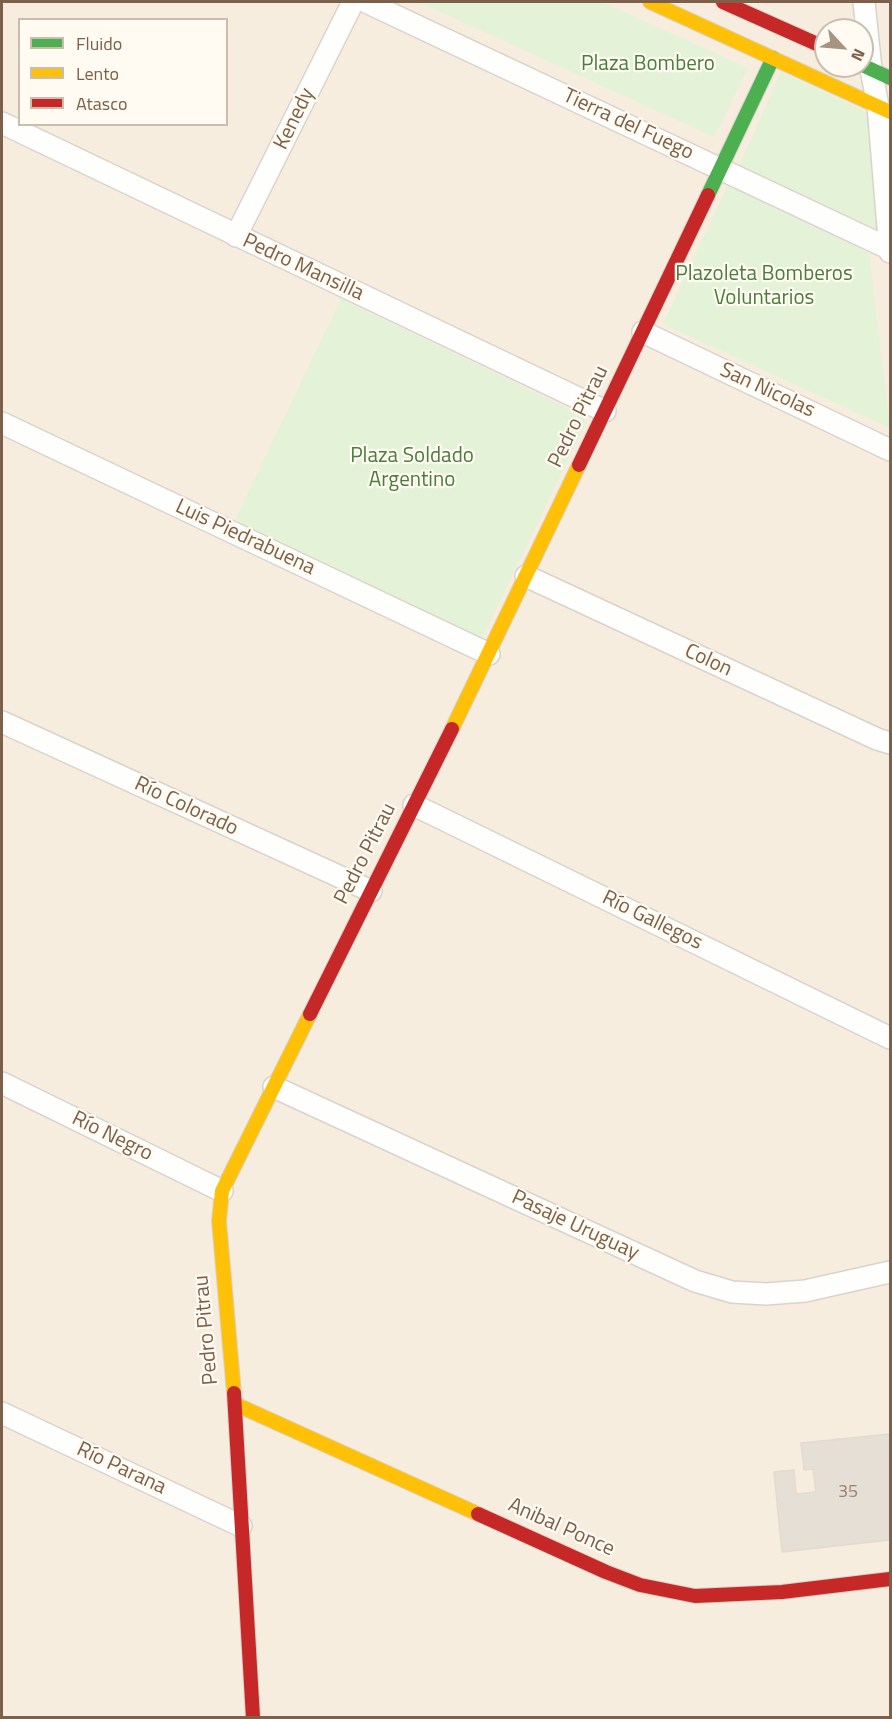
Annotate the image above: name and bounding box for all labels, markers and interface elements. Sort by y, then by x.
legend [18,18,228,126]
north arrow [814,18,874,78]
text: Fluido [76,30,122,57]
text: N [845,45,872,65]
park label: Plaza Bombero [581,52,715,78]
text: Lento [76,60,119,87]
street label: Kenedy [269,84,321,154]
street label: Tierra del Fuego [559,84,697,166]
text: Atasco [76,90,127,117]
street label: Pedro Mansilla [238,229,368,307]
park label: Plazoleta Bomberos Voluntarios [675,262,853,312]
street label: San Nicolas [716,358,818,424]
street label: Pedro Pitrau [544,362,614,472]
park label: Plaza Soldado Argentino [350,444,474,494]
street label: Luis Piedrabuena [171,495,319,581]
street label: Colon [680,639,736,683]
street label: Río Colorado [130,772,242,842]
street label: Pedro Pitrau [330,799,402,909]
street label: Río Gallegos [598,886,706,956]
street label: Río Negro [67,1107,157,1167]
street label: Pasaje Uruguay [507,1186,643,1266]
street label: Pedro Pitrau [190,1274,224,1386]
street label: Río Parana [72,1437,170,1501]
house number: 35 [838,1482,858,1504]
street label: Anibal Ponce [504,1493,618,1563]

